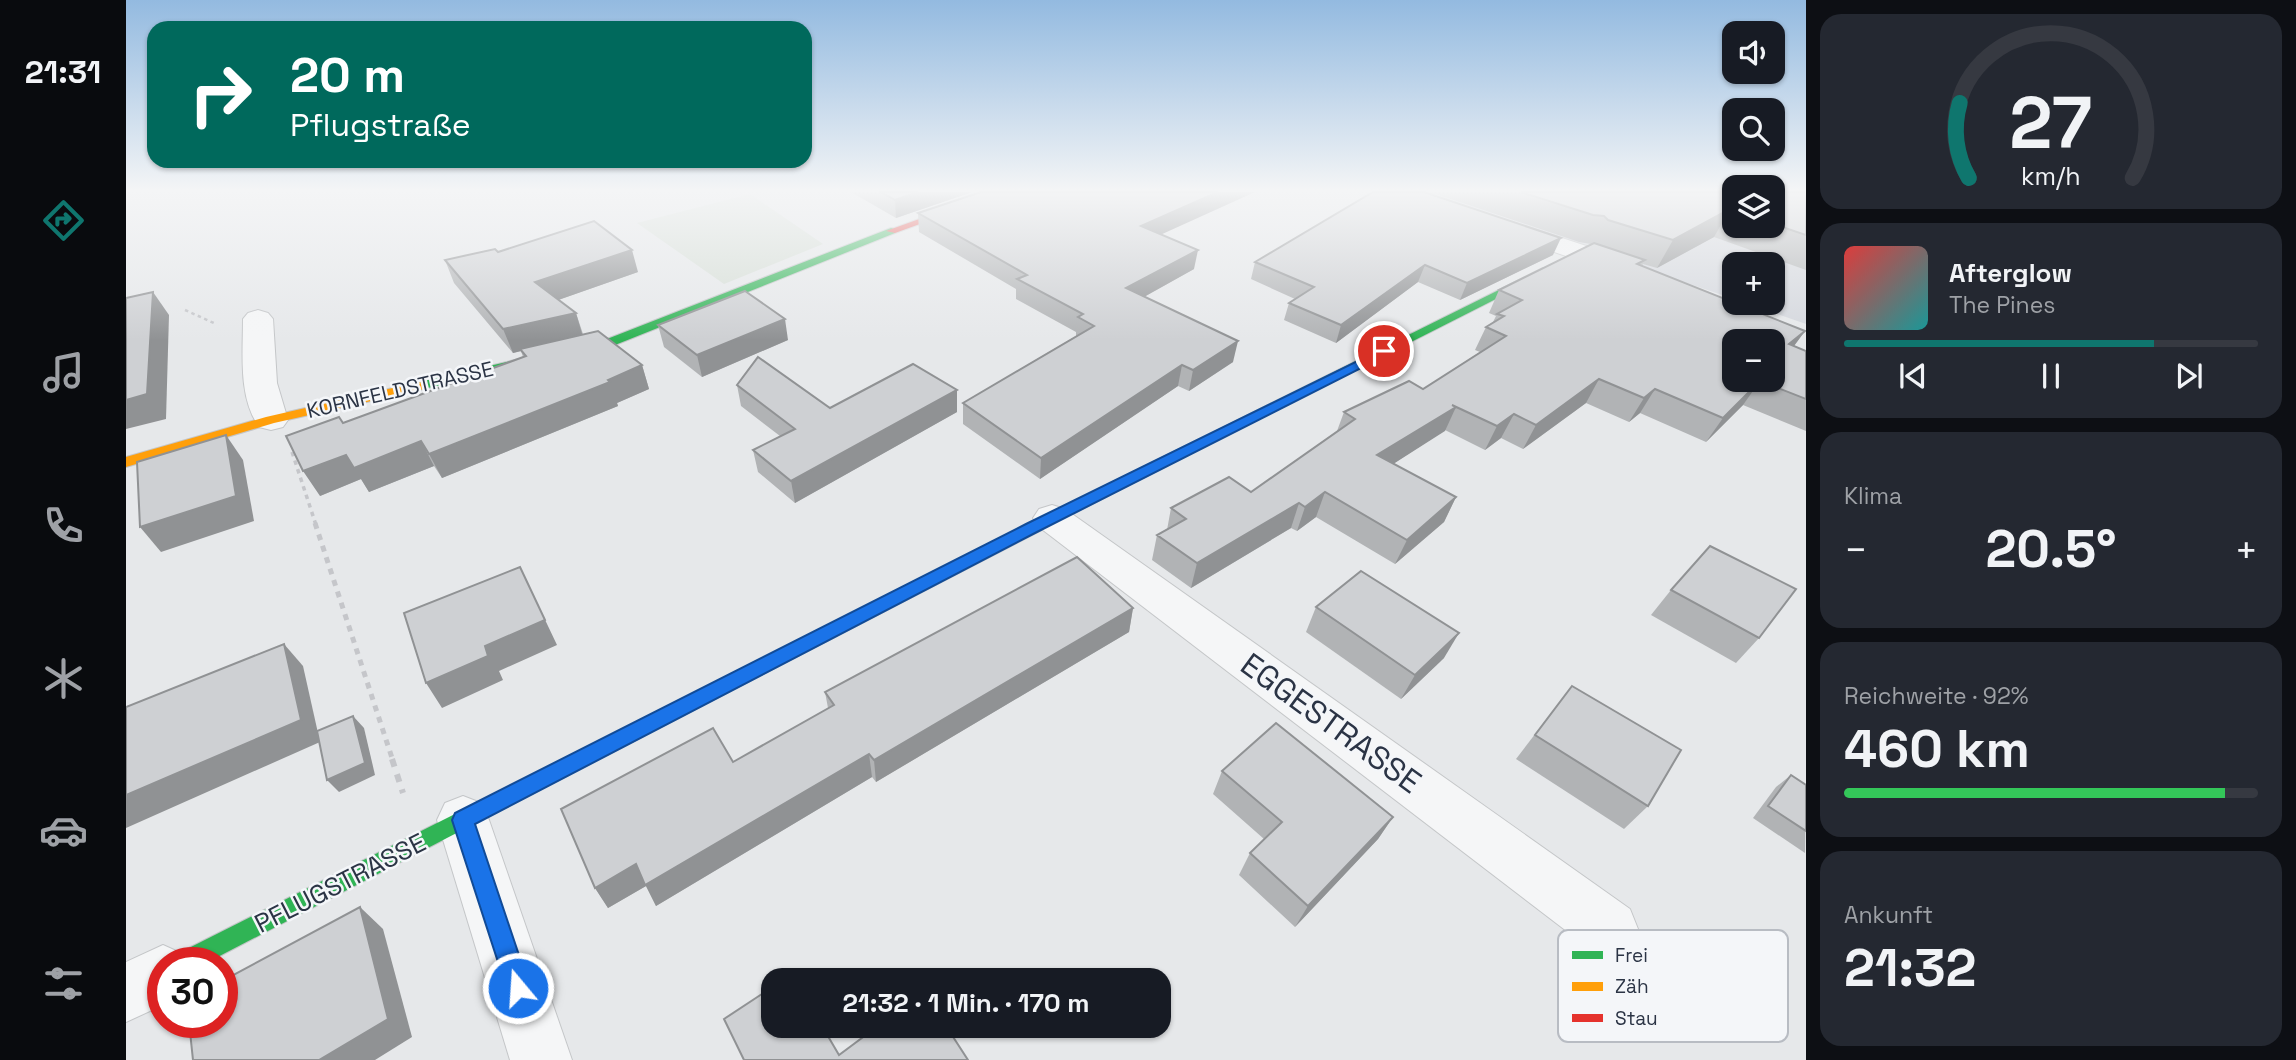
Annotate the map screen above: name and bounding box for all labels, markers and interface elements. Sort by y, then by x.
map controls [1722,21,1785,392]
button: sound [1722,21,1785,84]
text: 20 m [290,44,405,106]
icon: right [175,49,266,140]
text: 21:31 [25,52,101,92]
text: 27 [2010,76,2092,169]
button: search [1722,98,1785,161]
text: Pflugstraße [290,105,471,145]
text: km/h [2021,159,2081,191]
button: layers [1722,175,1785,238]
icon: directions [39,196,88,245]
button: + [1722,252,1785,315]
text: Afterglow [1949,256,2072,290]
text: The Pines [1949,290,2055,320]
pin [1354,321,1414,381]
button: − [1722,329,1785,392]
icon: arrive [1365,332,1403,370]
icon: music [39,348,88,397]
street label: KORNFELDSTRASSE [304,355,496,424]
icon: previous [1894,357,1932,395]
icon: pause [2032,357,2070,395]
icon: next [2170,357,2208,395]
text: Klima [1844,481,1902,511]
icon: phone [39,501,88,550]
text: 20.5° [1985,516,2117,582]
text: − [1844,526,1868,574]
text: + [2234,526,2258,574]
street label: EGGESTRASSE [1233,644,1429,802]
icon: climate [39,654,88,703]
text: Reichweite · 92% [1844,681,2029,711]
text: 460 km [1844,716,2030,782]
icon: car [39,806,88,855]
street label: PFLUGSTRASSE [249,825,431,941]
text: Ankunft [1844,900,1933,930]
legend [1558,930,1788,1042]
text: 21:32 [1844,935,1976,1001]
text: Frei [1615,943,1648,968]
speed limit sign: 30 [147,947,238,1038]
position arrow [481,951,555,1025]
icon: filters [39,959,88,1008]
text: Zäh [1615,974,1649,999]
text: 21:32 · 1 Min. · 170 m [843,986,1089,1020]
text: Stau [1615,1006,1658,1031]

